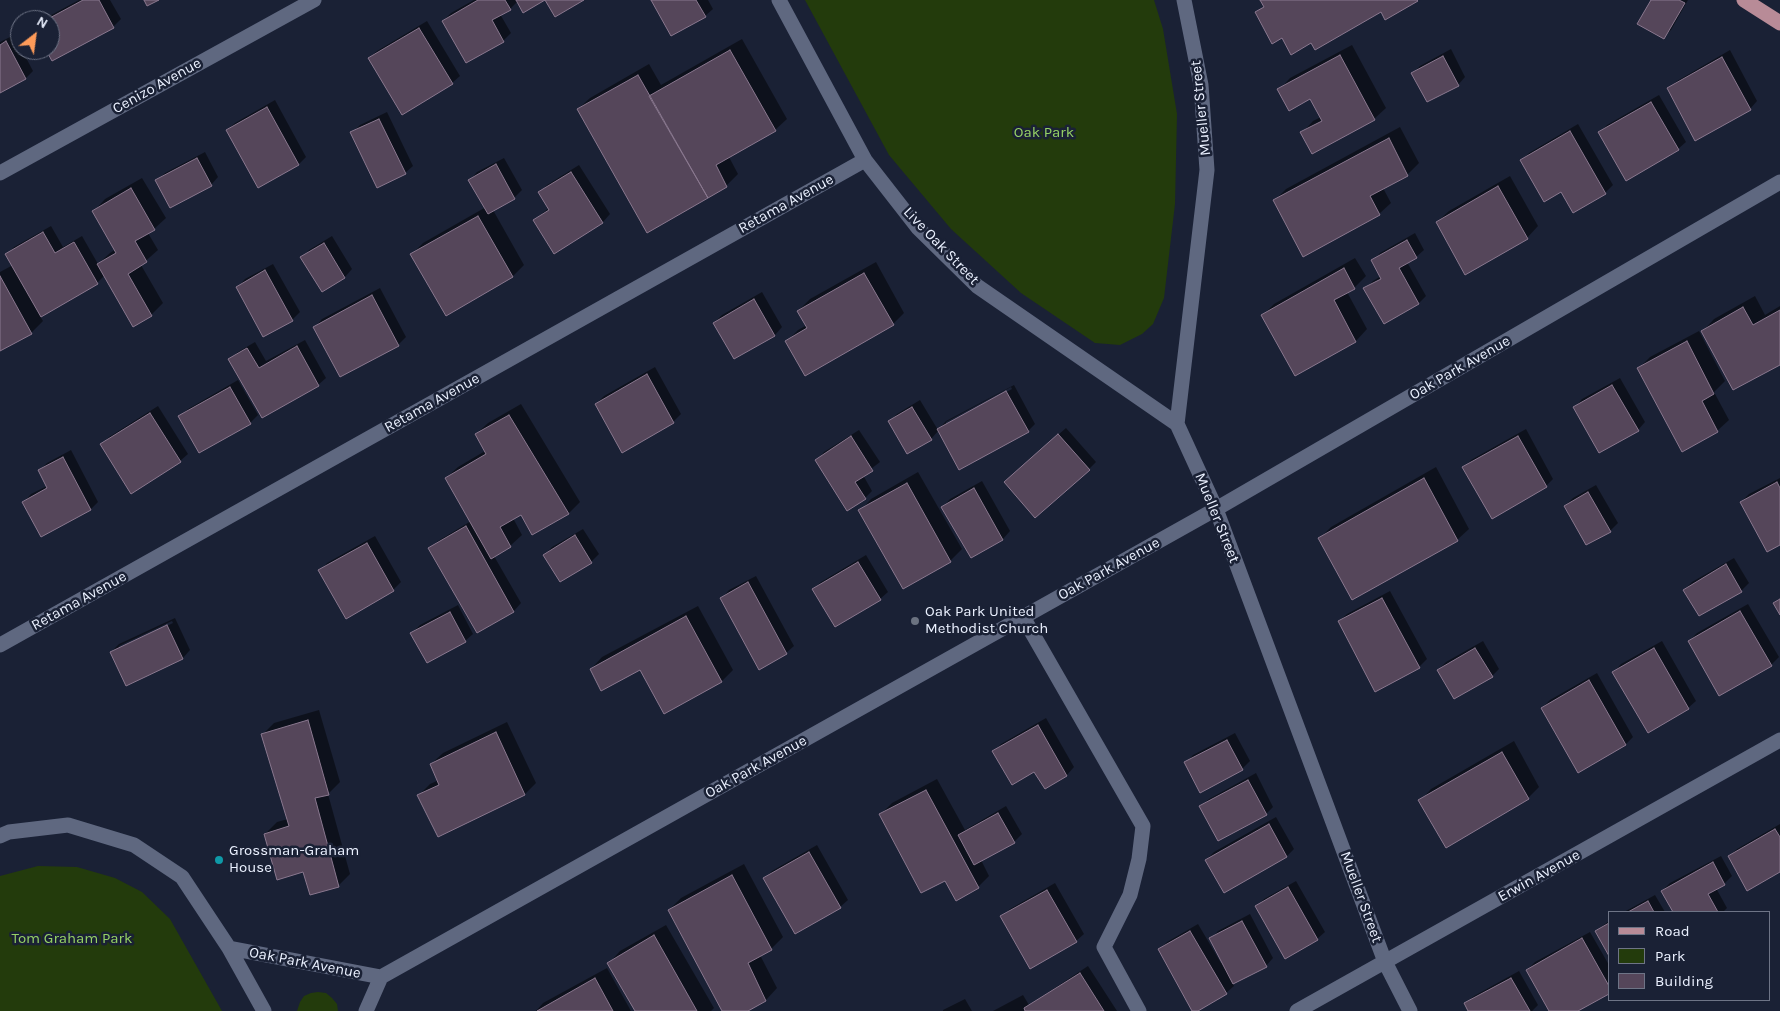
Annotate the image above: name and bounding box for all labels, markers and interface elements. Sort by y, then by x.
north arrow [10,10,60,60]
text: N [34,13,51,32]
street label: Cenizo Avenue [109,54,205,118]
street label: Mueller Street [1187,59,1215,157]
park label: Oak Park [1014,124,1074,142]
street label: Retama Avenue [735,170,837,238]
street label: Live Oak Street [899,203,983,289]
street label: Oak Park Avenue [1406,332,1514,404]
street label: Retama Avenue [381,369,483,437]
street label: Mueller Street [1191,470,1243,566]
street label: Oak Park Avenue [1055,534,1163,604]
street label: Retama Avenue [28,567,130,635]
place label: Oak Park United Methodist Church [925,603,1048,638]
marker: Oak Park United Methodist Church [909,615,921,627]
street label: Oak Park Avenue [702,732,810,802]
place label: Grossman-Graham House [229,842,359,877]
street label: Erwin Avenue [1495,846,1583,906]
street label: Mueller Street [1336,849,1386,945]
marker: Grossman-Graham House [213,854,225,866]
legend [1608,911,1770,1001]
text: Road [1655,922,1690,940]
park label: Tom Graham Park [12,930,132,948]
street label: Oak Park Avenue [248,943,362,983]
text: Park [1655,947,1685,965]
text: Building [1655,972,1713,990]

